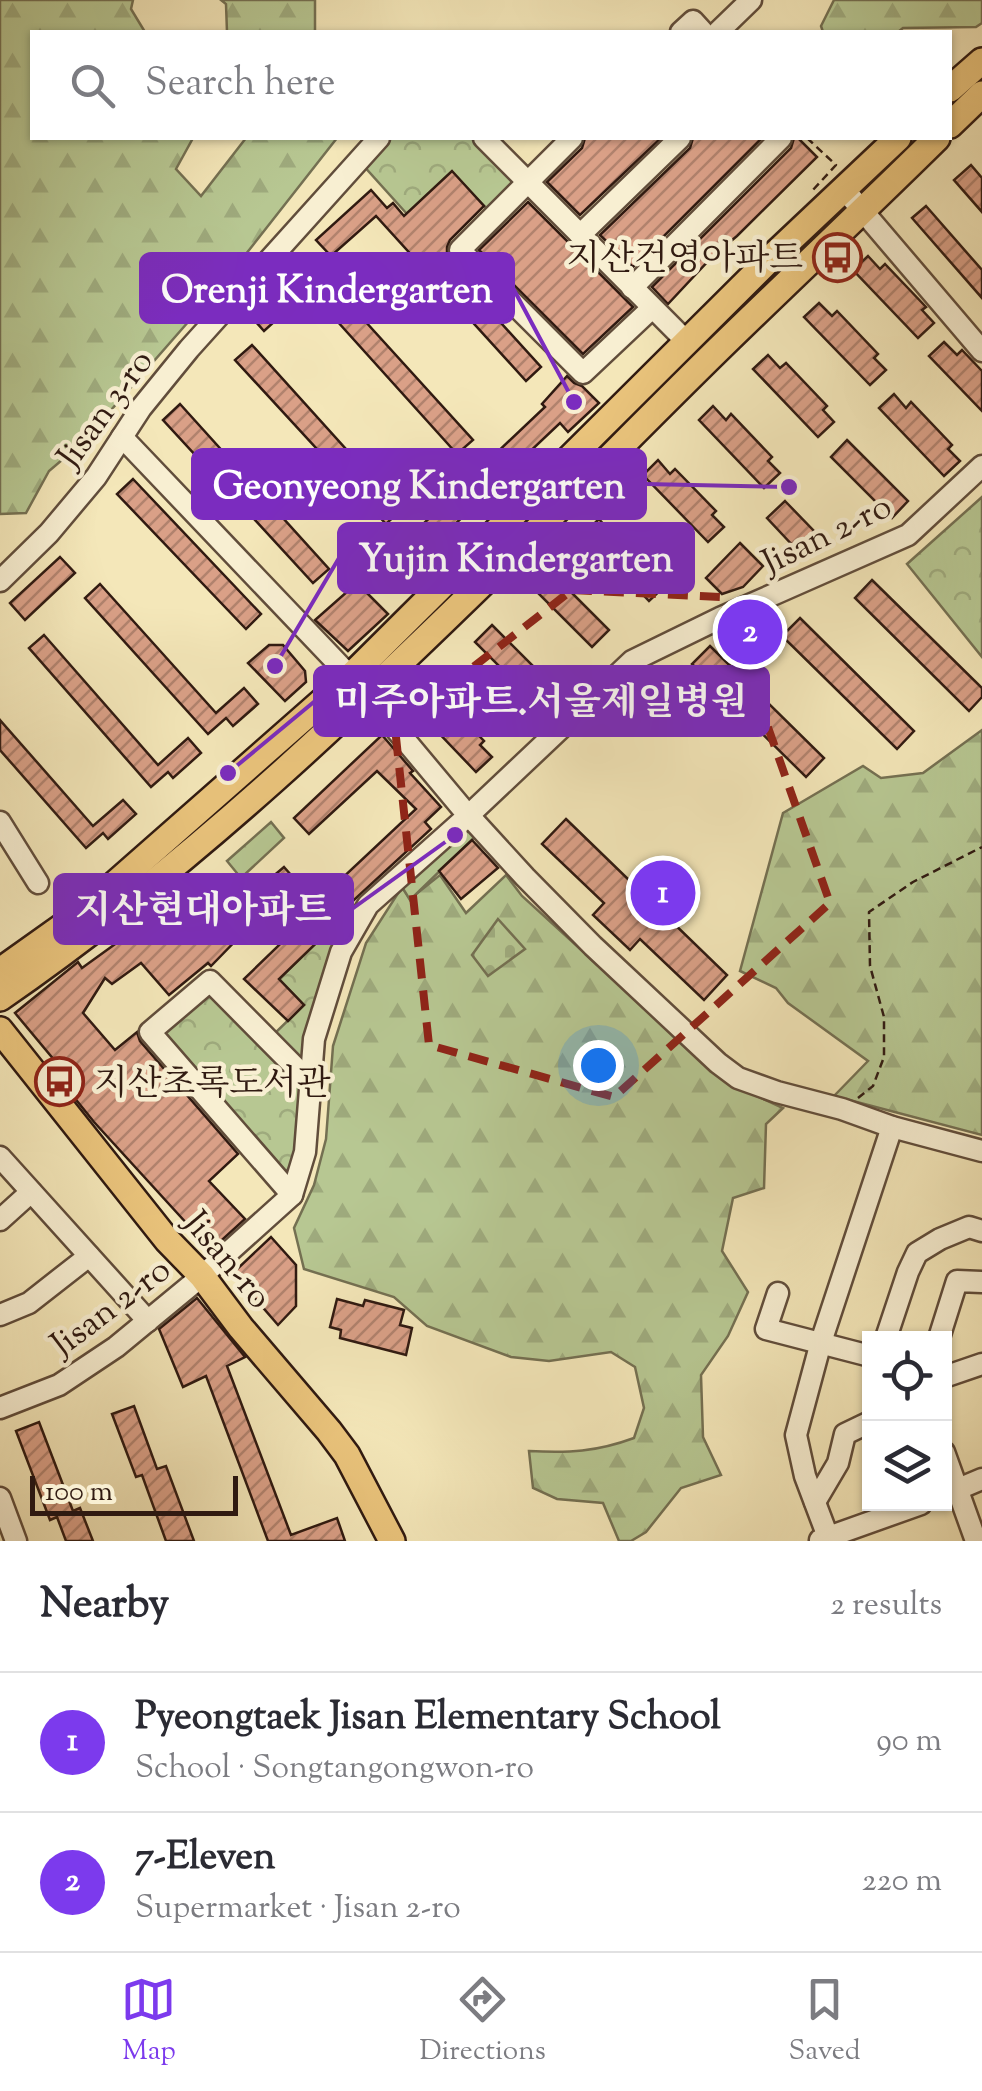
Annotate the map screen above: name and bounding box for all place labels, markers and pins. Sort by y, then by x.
bus stop icon: 지산건영아파트 [812,231,864,283]
place label: 지산건영아파트 [566,235,803,286]
callout: Orenji Kindergarten [141,254,513,322]
callout: Geonyeong Kindergarten [193,450,645,518]
callout: Yujin Kindergarten [339,524,693,592]
pin: 2 [718,594,782,670]
callout: 미주아파트.서울제일병원 [315,667,768,735]
pin: 1 [630,856,696,930]
callout: 지산현대아파트 [55,875,352,943]
bus stop icon: 지산초록도서관 [33,1056,85,1108]
place label: 지산초록도서관 [94,1060,331,1111]

